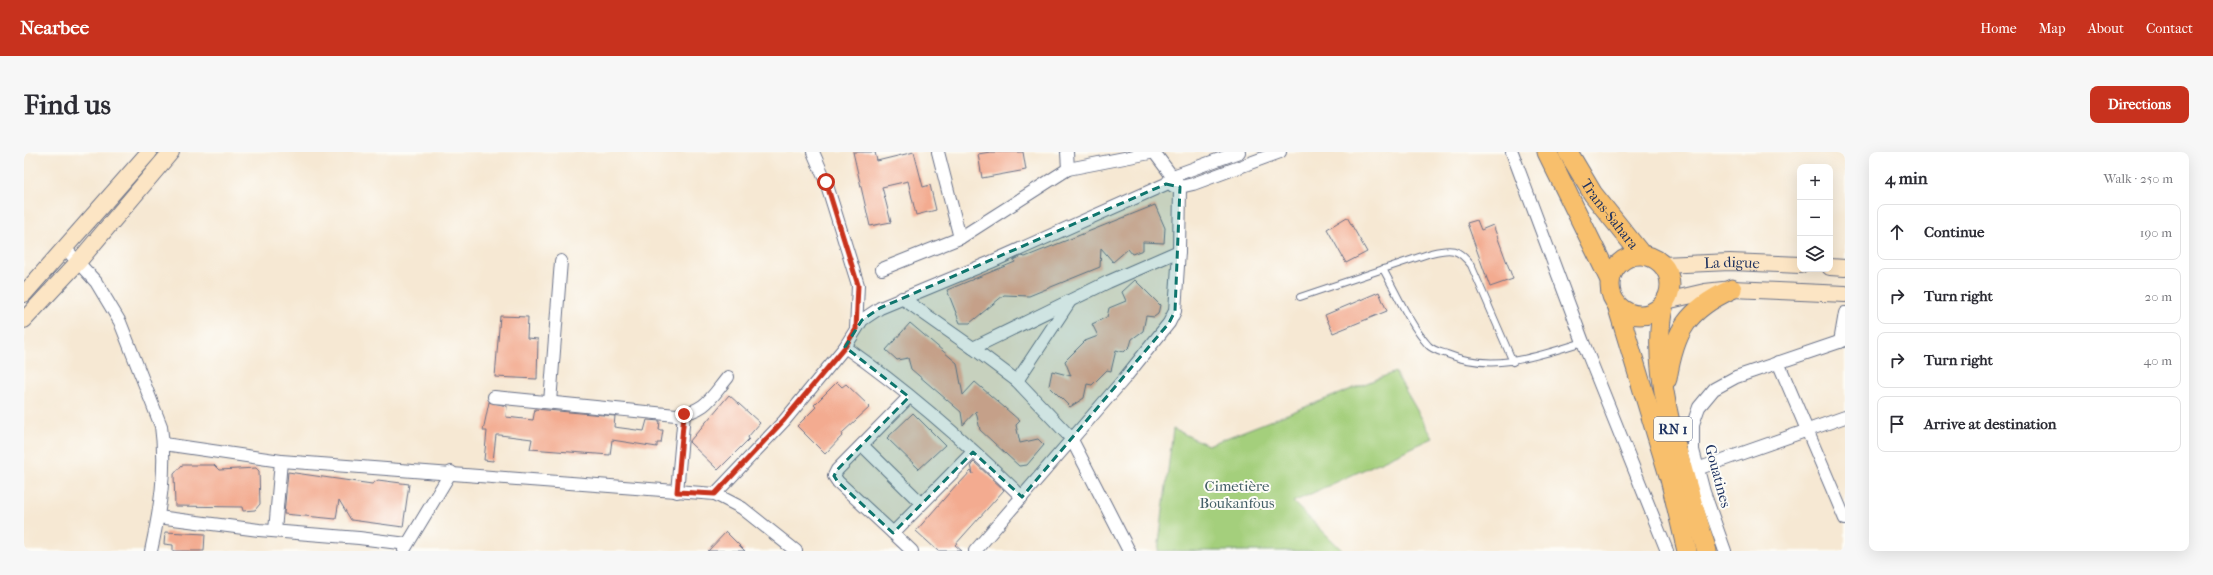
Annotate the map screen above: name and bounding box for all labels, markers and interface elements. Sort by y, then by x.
text: Nearbee [20,17,89,39]
text: Home [1980,20,2017,37]
text: Map [2039,20,2066,37]
text: About [2088,20,2124,37]
text: Contact [2146,20,2193,37]
button: Directions [2090,86,2189,123]
text: Find us [24,88,111,121]
map controls [1797,164,1833,272]
button: + [1797,164,1833,200]
text: 4 min [1885,168,1928,188]
text: Walk · 250 m [2104,171,2173,186]
route start [817,173,835,191]
street label: Trans-Sahara [1577,176,1643,254]
button: − [1797,200,1833,236]
icon: ahead [1886,221,1908,243]
text: Continue [1924,223,1984,241]
text: 190 m [2140,225,2172,240]
button: layers [1797,236,1833,272]
street label: La digue [1704,253,1761,272]
icon: right [1886,285,1908,307]
text: Turn right [1924,287,1993,305]
text: 20 m [2145,289,2172,304]
icon: right [1886,349,1908,371]
text: Turn right [1924,351,1993,369]
text: 40 m [2144,353,2172,368]
route end [675,405,693,423]
icon: arrive [1886,413,1908,435]
text: Arrive at destination [1924,415,2056,433]
road number: RN 1 [1654,417,1692,441]
street label: Gouatines [1701,442,1735,510]
park label: Cimetière Boukanfous [1199,477,1275,512]

